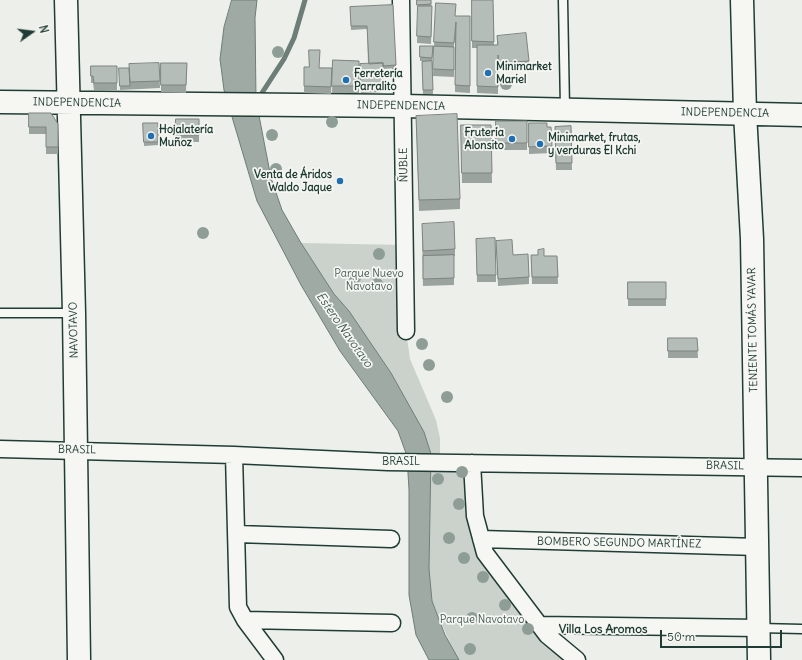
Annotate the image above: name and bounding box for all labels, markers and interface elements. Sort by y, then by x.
north arrow [12,12,52,52]
text: N [36,24,51,34]
place label: Minimarket Mariel [496,60,552,86]
place label: Ferretería Parralito [354,67,403,93]
marker: Minimarket Mariel [483,68,493,78]
marker: Ferretería Parralito [341,75,351,85]
street label: INDEPENDENCIA [33,96,121,110]
street label: INDEPENDENCIA [357,99,445,113]
street label: INDEPENDENCIA [681,106,769,120]
place label: Hojalatería Muñoz [159,123,213,149]
place label: Frutería Alonsito [465,126,504,152]
marker: Hojalatería Muñoz [146,131,156,141]
place label: Minimarket, frutas, y verduras El Kchi [548,131,640,157]
marker: Frutería Alonsito [507,134,517,144]
marker: Minimarket, frutas, y verduras El Kchi [535,139,545,149]
street label: ÑUBLE [397,148,411,182]
place label: Venta de Áridos Waldo Jaque [254,168,332,194]
marker: Venta de Áridos Waldo Jaque [335,176,345,186]
park label: Parque Nuevo Navotavo [334,267,404,293]
street label: TENIENTE TOMÁS YAVAR [745,267,761,393]
water label: Estero Navotavo [313,290,375,370]
street label: NAVOTAVO [67,302,81,358]
street label: BRASIL [58,443,96,457]
street label: BRASIL [382,455,420,469]
street label: BRASIL [706,459,744,473]
street label: BOMBERO SEGUNDO MARTÍNEZ [537,535,701,551]
park label: Parque Navotavo [440,613,524,627]
scale bar [662,622,784,648]
district label: Villa Los Aromos [559,623,647,637]
text: 50 m [667,629,695,644]

